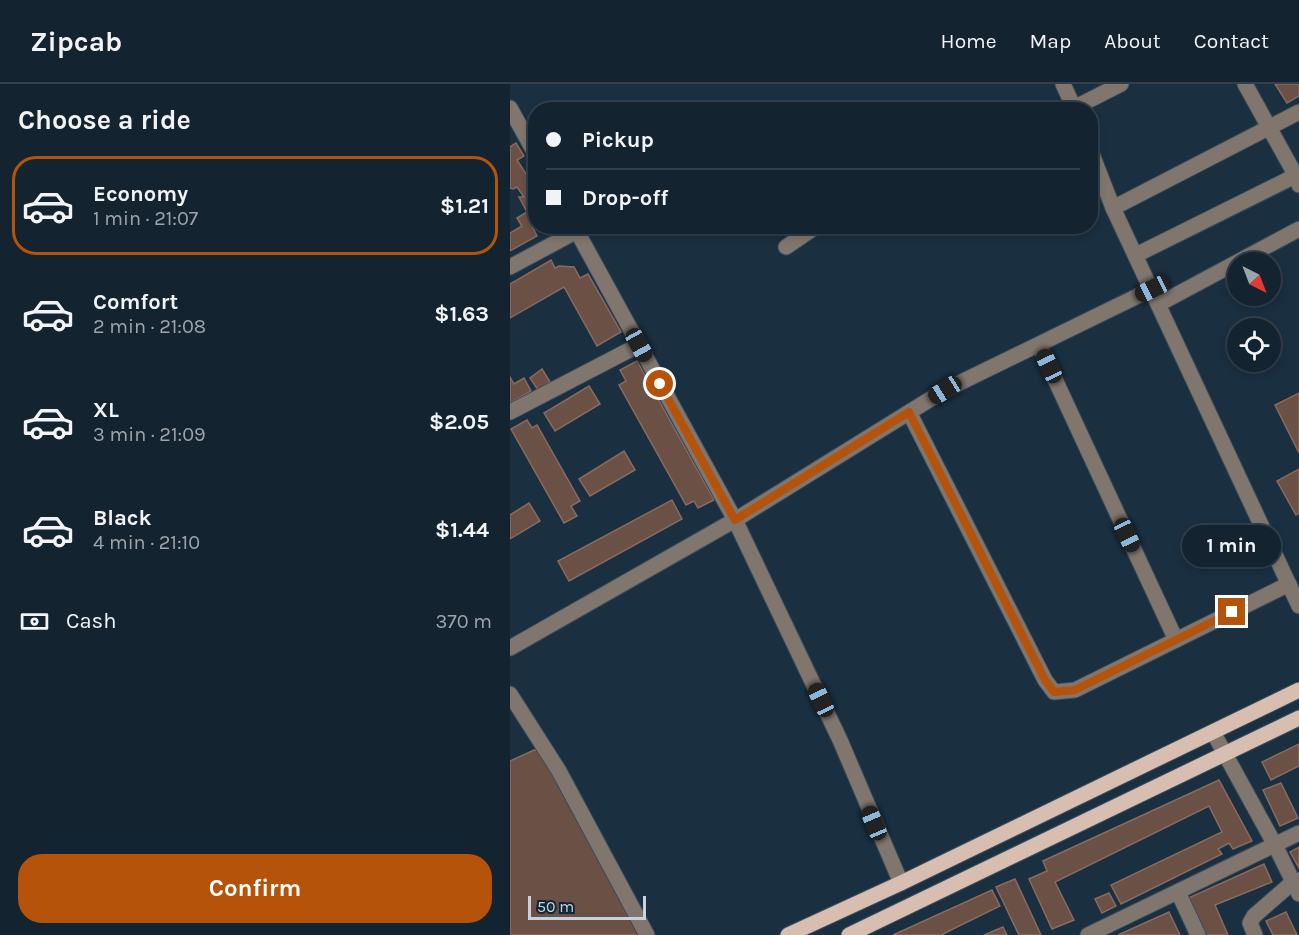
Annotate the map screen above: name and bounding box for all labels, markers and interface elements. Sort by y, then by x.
text: Zipcab [30,25,122,58]
text: Home [941,29,997,53]
text: Map [1030,29,1071,53]
text: About [1104,29,1161,53]
text: Contact [1194,29,1269,53]
text: Choose a ride [18,104,191,136]
text: Pickup [582,127,654,153]
icon: car [21,179,75,233]
text: Economy [93,181,188,207]
text: Drop-off [582,185,668,211]
text: $1.21 [440,193,489,219]
text: 1 min · 21:07 [93,207,198,230]
north arrow [1227,252,1281,306]
map controls [1227,252,1281,372]
car [1132,273,1172,305]
icon: car [21,287,75,341]
text: Comfort [93,289,178,315]
text: $1.63 [434,301,489,327]
text: 2 min · 21:08 [93,315,206,338]
button: locate [1227,318,1281,372]
car [622,325,656,365]
car [1033,346,1065,386]
route start [646,370,673,397]
car [925,373,965,407]
icon: car [21,395,75,449]
text: XL [93,397,119,423]
text: $2.05 [429,409,489,435]
text: 3 min · 21:09 [93,423,206,446]
icon: car [21,503,75,557]
text: Black [93,505,152,531]
car [1111,515,1143,555]
text: $1.44 [435,517,489,543]
callout: 1 min [1182,525,1281,567]
text: 4 min · 21:10 [93,531,200,554]
text: 1 min [1206,534,1257,557]
route end [1218,598,1245,625]
icon: cash [18,605,51,638]
text: Cash [66,608,116,634]
text: 370 m [435,610,492,633]
car [805,680,837,720]
car [859,803,889,843]
button: Confirm [18,854,492,923]
scale bar [528,893,646,920]
text: 50 m [537,897,574,916]

